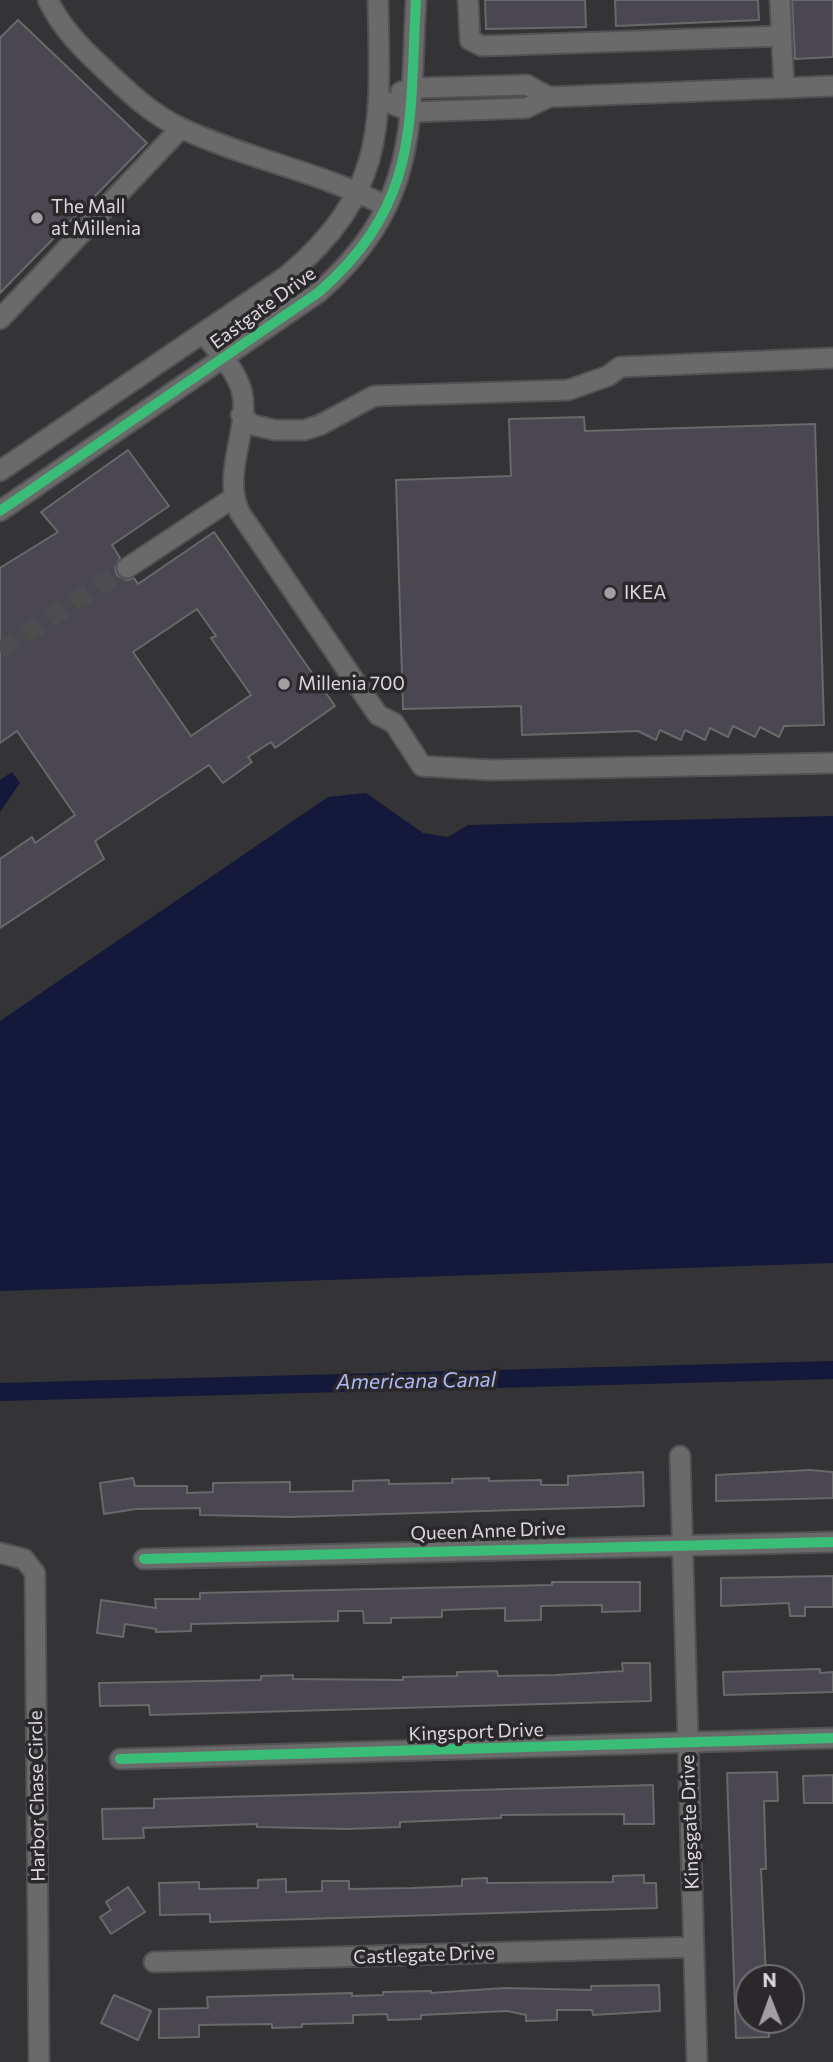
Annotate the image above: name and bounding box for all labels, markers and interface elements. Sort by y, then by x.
place label: The Mall at Millenia [51,196,141,240]
marker: The Mall at Millenia [29,210,45,226]
street label: Eastgate Drive [206,262,320,354]
place label: IKEA [624,582,666,604]
marker: IKEA [602,585,618,601]
place label: Millenia 700 [298,673,405,695]
marker: Millenia 700 [276,676,292,692]
water label: Americana Canal [336,1367,496,1395]
street label: Queen Anne Drive [410,1517,566,1545]
street label: Harbor Chase Circle [24,1710,50,1882]
street label: Kingsport Drive [408,1718,544,1746]
street label: Kingsgate Drive [676,1754,704,1890]
street label: Castlegate Drive [353,1941,495,1969]
north arrow [735,1964,805,2034]
text: N [762,1968,777,1991]

